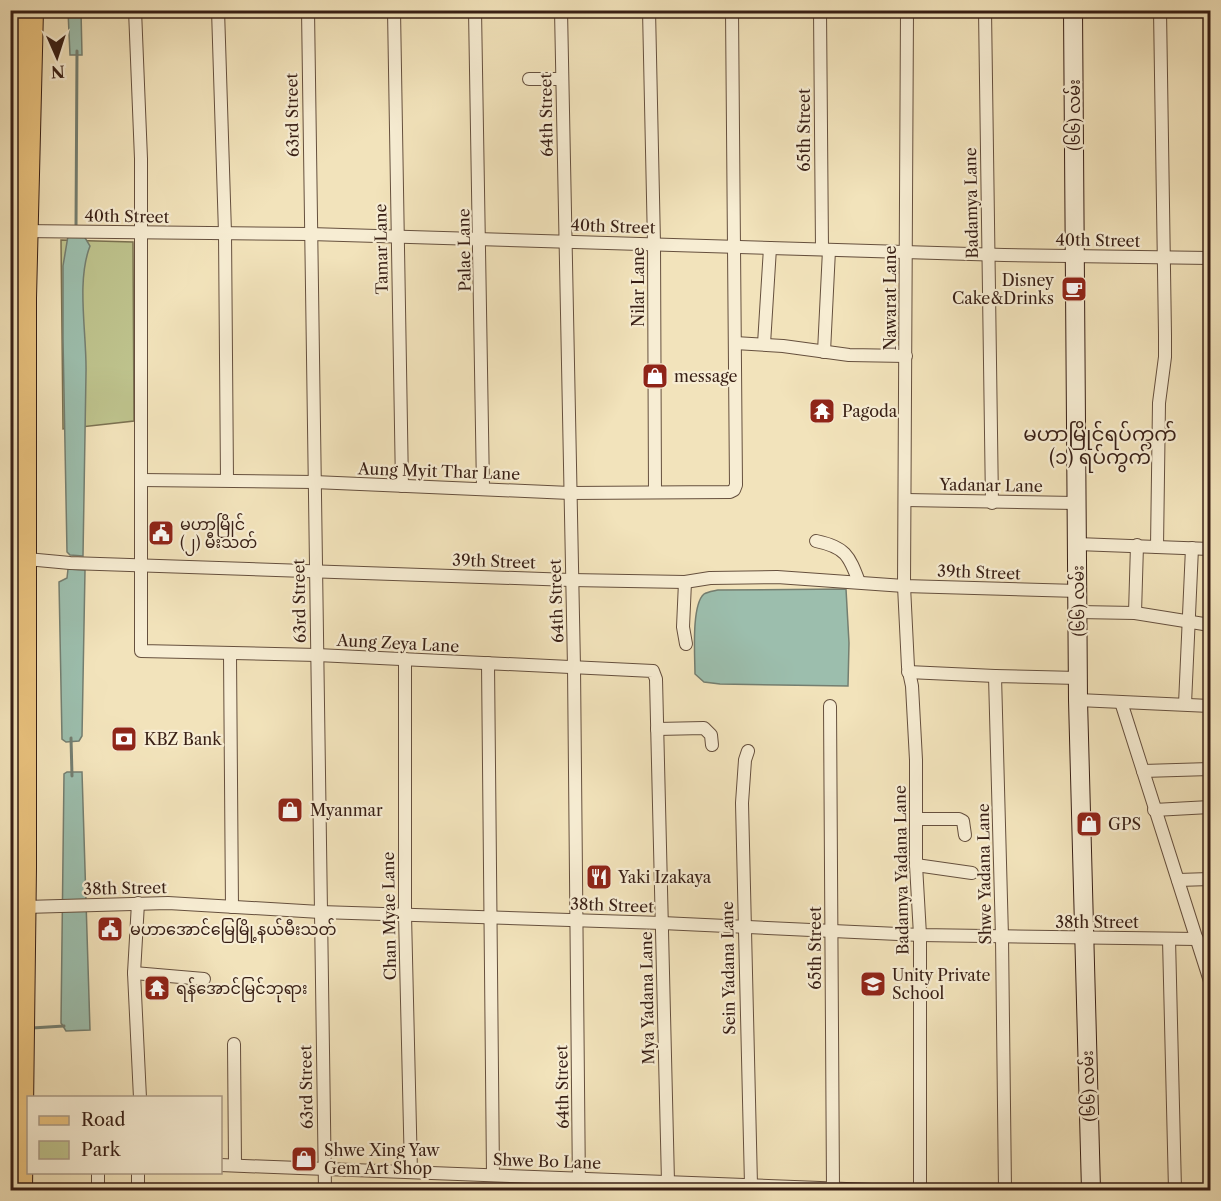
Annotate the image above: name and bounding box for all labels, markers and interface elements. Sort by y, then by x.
north arrow [27,27,87,87]
text: N [50,62,65,82]
street label: 63rd Street [281,72,303,157]
street label: 64th Street [535,73,557,157]
street label: (၆၆) လမ်း [1063,79,1084,151]
street label: 65th Street [794,88,814,172]
street label: Badamya Lane [960,147,982,259]
street label: Tamar Lane [370,203,392,295]
street label: 40th Street [84,205,170,227]
street label: Palae Lane [453,208,475,292]
street label: 40th Street [570,215,656,237]
street label: 40th Street [1055,229,1141,251]
street label: Nawarat Lane [880,245,900,350]
street label: Nilar Lane [628,247,648,327]
place label: Disney Cake&Drinks [952,270,1055,308]
cafe icon: Disney Cake&Drinks [1059,274,1089,304]
shop icon: message [640,361,670,391]
place label: message [674,366,738,386]
temple icon: Pagoda [807,396,837,426]
place label: Pagoda [842,401,898,421]
district label: မဟာမြိုင်ရပ်ကွက် (၁) ရပ်ကွက် [1023,420,1177,473]
street label: Aung Myit Thar Lane [357,458,520,484]
street label: Yadanar Lane [938,474,1043,496]
place label: မဟာမြိုင် (၂) မီးသတ် [180,513,257,556]
public building icon: မဟာမြိုင် (၂) မီးသတ် [146,518,176,548]
street label: 39th Street [452,550,536,572]
street label: 63rd Street [288,558,310,643]
street label: 64th Street [545,558,567,643]
street label: 39th Street [937,561,1021,583]
street label: (၆၆) လမ်း [1066,565,1089,637]
street label: Aung Zeya Lane [335,630,460,656]
bank icon: KBZ Bank [109,724,139,754]
place label: KBZ Bank [144,729,222,749]
street label: Badamya Yadana Lane [890,785,912,955]
shop icon: Myanmar [275,795,305,825]
place label: Myanmar [310,800,383,820]
street label: Shwe Yadana Lane [973,803,995,945]
shop icon: GPS [1074,809,1104,839]
place label: GPS [1108,814,1141,834]
street label: Chan Myae Lane [378,851,400,981]
restaurant icon: Yaki Izakaya [584,862,614,892]
place label: Yaki Izakaya [617,867,712,887]
street label: 38th Street [83,877,167,899]
street label: 38th Street [570,894,654,916]
street label: Sein Yadana Lane [717,901,739,1035]
street label: 65th Street [805,906,825,990]
street label: 38th Street [1055,912,1139,932]
public building icon: မဟာအောင်မြေမြို့နယ်မီးသတ် [95,914,125,944]
place label: မဟာအောင်မြေမြို့နယ်မီးသတ် [130,918,337,943]
street label: Mya Yadana Lane [636,931,658,1065]
place label: Unity Private School [892,965,990,1003]
school or university icon: Unity Private School [858,969,888,999]
temple icon: ရန်အောင်မြင်ဘုရား [142,973,172,1003]
place label: ရန်အောင်မြင်ဘုရား [176,977,308,1003]
street label: 63rd Street [295,1044,317,1129]
street label: 64th Street [551,1045,573,1129]
street label: (၆၆) လမ်း [1076,1050,1099,1122]
legend [27,1096,222,1174]
text: Road [81,1109,126,1131]
text: Park [81,1139,122,1161]
place label: Shwe Xing Yaw Gem Art Shop [324,1140,440,1178]
shop icon: Shwe Xing Yaw Gem Art Shop [289,1144,319,1174]
street label: Shwe Bo Lane [492,1149,602,1173]

